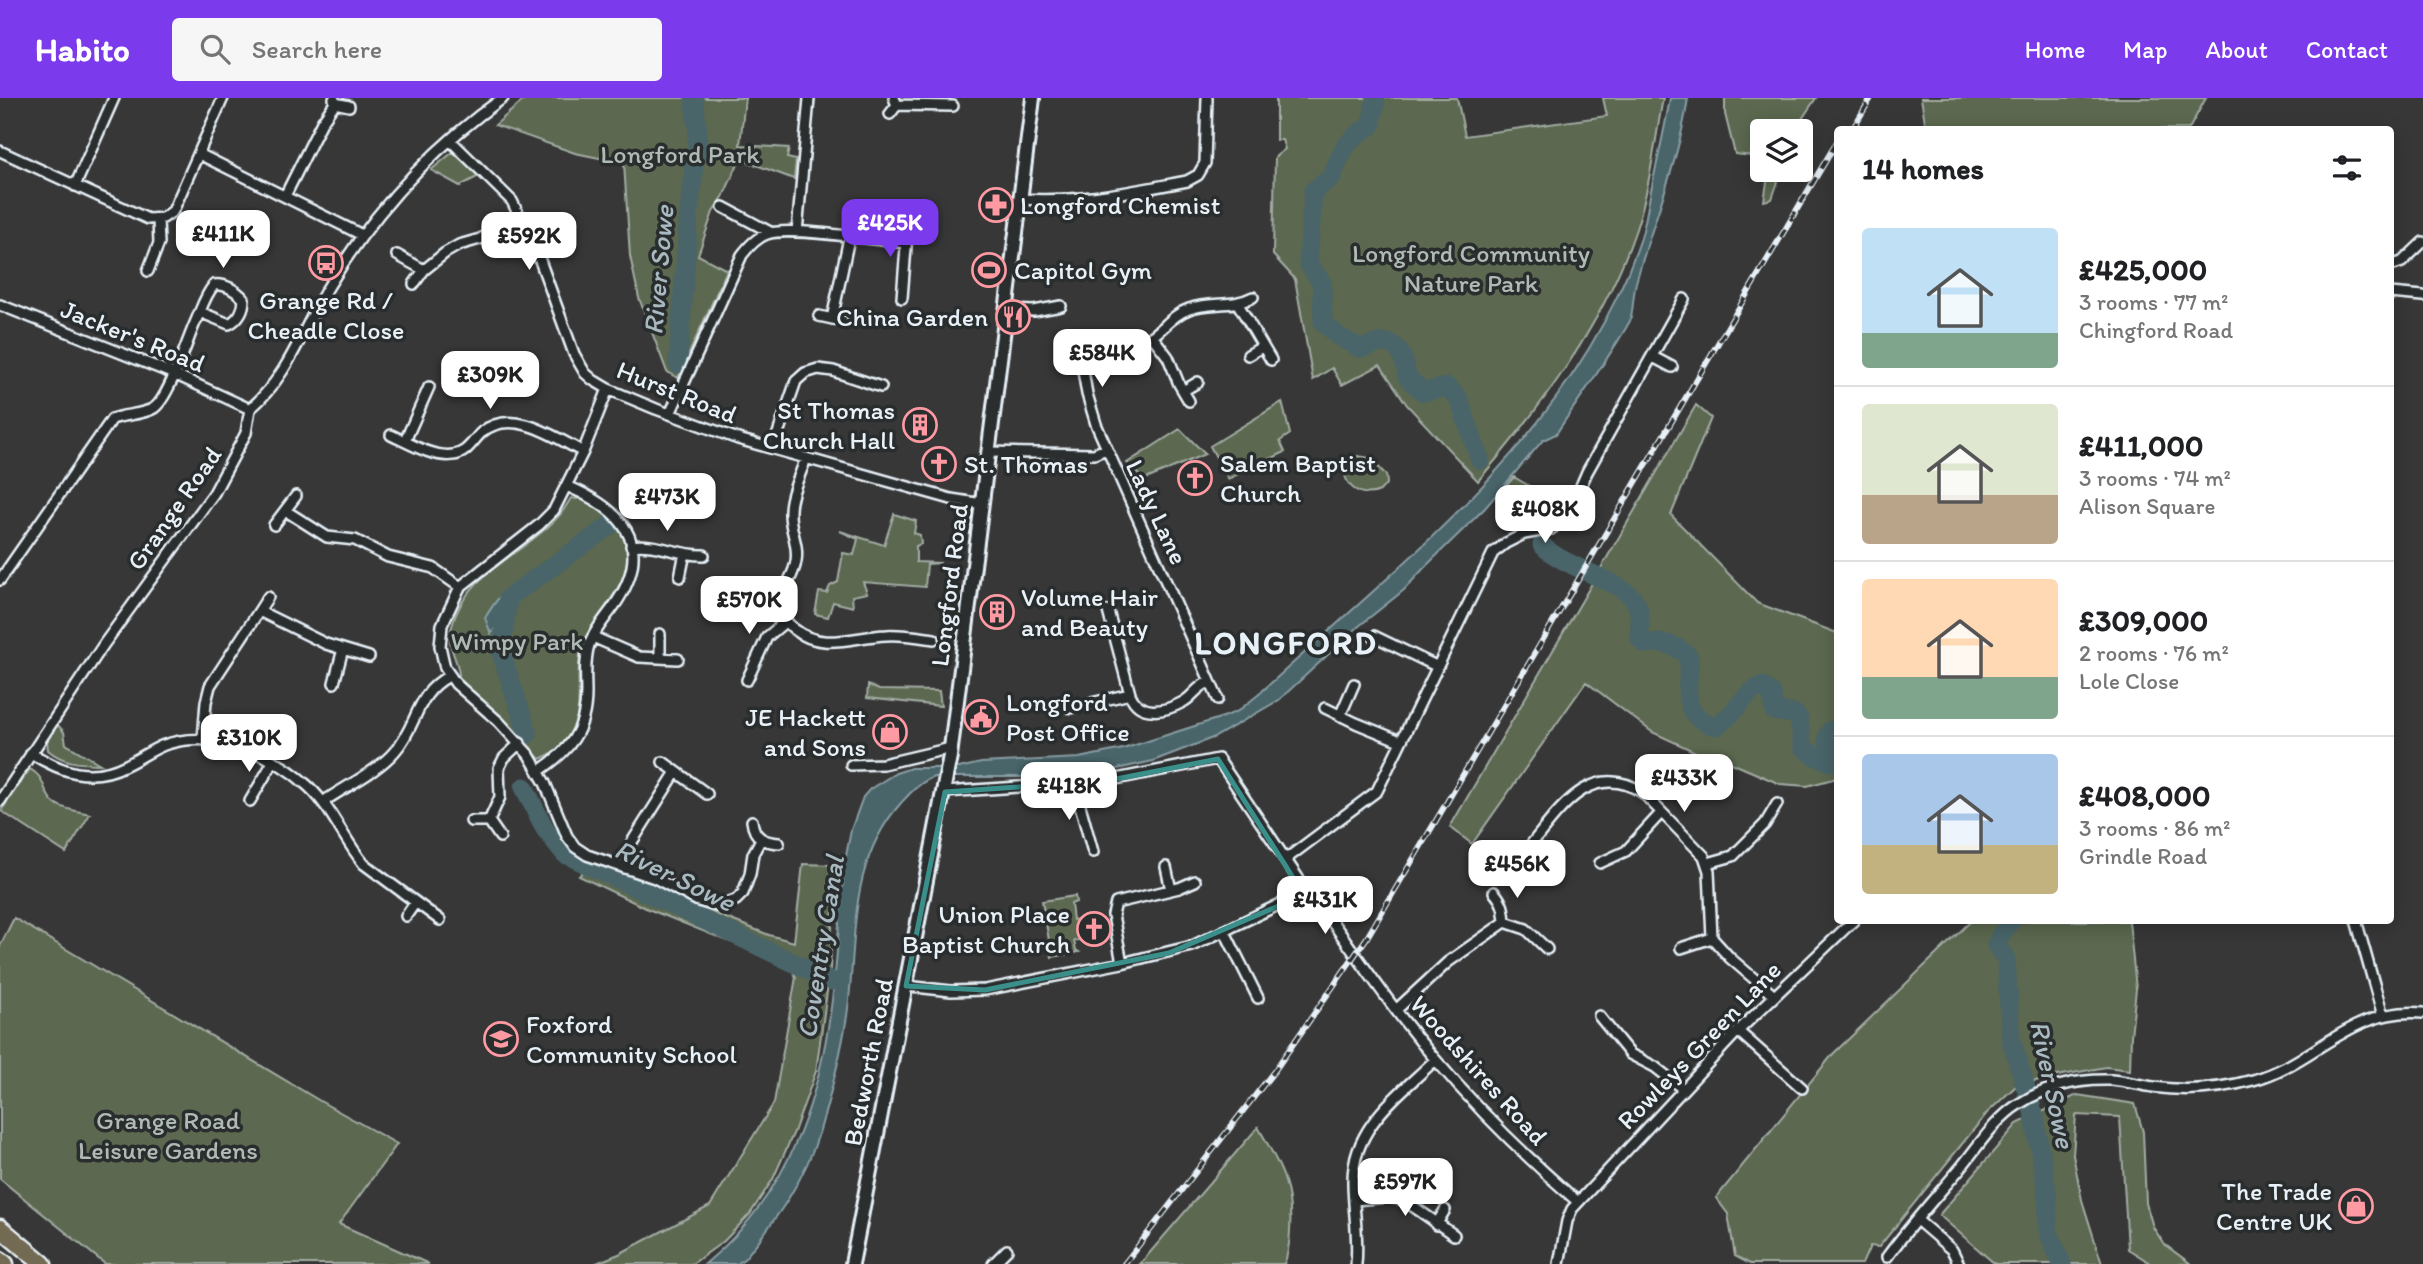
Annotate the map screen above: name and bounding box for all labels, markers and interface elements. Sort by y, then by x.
search box [172,18,662,81]
text: Habito [35,30,130,69]
icon: search [196,30,234,68]
text: Search here [252,33,382,65]
text: Home [2025,35,2085,64]
text: Map [2123,35,2167,64]
text: About [2205,35,2268,64]
text: Contact [2306,35,2388,64]
map controls [1750,119,1813,182]
button: layers [1750,119,1813,182]
park label: Longford Park [600,138,760,170]
icon: filters [2328,149,2366,187]
text: 14 homes [1862,150,1984,187]
pharmacy icon: Longford Chemist [977,186,1015,224]
place label: Longford Chemist [1020,189,1221,221]
pin: £425K [841,200,939,259]
water label: River Sowe [635,202,681,336]
text: £425K [858,208,923,236]
pin: £411K [174,211,272,270]
pin: £592K [480,212,578,272]
text: £411K [192,219,254,247]
text: £592K [497,221,561,249]
park label: Longford Community Nature Park [1352,237,1590,299]
bus stop icon: Grange Rd / Cheadle Close [307,244,345,282]
sports icon: Capitol Gym [970,251,1008,289]
text: £425,000 [2079,251,2207,288]
place label: Capitol Gym [1014,254,1152,286]
icon: home [1918,256,2002,340]
place label: Grange Rd / Cheadle Close [248,284,404,346]
text: 3 rooms · 77 m² [2079,288,2229,316]
street label: Jacker's Road [56,293,210,379]
restaurant icon: China Garden [994,298,1032,336]
place label: China Garden [836,301,988,333]
text: Chingford Road [2079,316,2233,344]
pin: £584K [1053,330,1151,389]
text: £584K [1069,338,1135,366]
pin: £309K [441,352,539,411]
street label: Hurst Road [612,353,742,431]
text: £309K [457,360,523,388]
place label: St Thomas Church Hall [763,394,895,456]
building icon: St Thomas Church Hall [901,406,939,444]
text: £411,000 [2079,427,2203,464]
icon: home [1918,432,2002,516]
street label: Grange Road [120,439,229,576]
church icon: St. Thomas [920,445,958,483]
place label: Salem Baptist Church [1220,447,1376,509]
place label: St. Thomas [964,448,1088,480]
street label: Lady Lane [1119,454,1195,570]
church icon: Salem Baptist Church [1176,459,1214,497]
text: 3 rooms · 74 m² [2079,464,2231,492]
pin: £473K [618,474,716,533]
text: £473K [635,482,699,510]
pin: £408K [1496,486,1594,545]
text: Alison Square [2079,492,2215,520]
text: £408K [1511,494,1579,522]
street label: Longford Road [923,502,975,668]
pin: £570K [700,576,798,636]
place label: Volume Hair and Beauty [1021,581,1159,643]
text: £570K [717,585,781,613]
building icon: Volume Hair and Beauty [978,593,1016,631]
text: £309,000 [2079,602,2208,639]
icon: home [1918,607,2002,691]
district label: LONGFORD [1194,623,1378,662]
park label: Wimpy Park [451,625,583,657]
text: 2 rooms · 76 m² [2079,639,2229,667]
text: Lole Close [2079,667,2179,695]
place label: Longford Post Office [1006,686,1130,748]
public building icon: Longford Post Office [962,698,1000,736]
place label: JE Hackett and Sons [745,701,866,763]
shop icon: JE Hackett and Sons [871,713,909,751]
pin: £310K [200,714,298,774]
text: £310K [217,723,281,751]
pin: £433K [1635,754,1733,814]
pin: £418K [1020,762,1118,822]
text: £433K [1651,763,1717,791]
text: £418K [1037,771,1101,799]
text: £408,000 [2079,777,2211,814]
icon: home [1918,782,2002,866]
text: 3 rooms · 86 m² [2079,814,2231,842]
water label: River Sowe [609,831,742,919]
pin: £456K [1468,840,1566,900]
text: Grindle Road [2079,842,2207,870]
text: £456K [1484,849,1550,877]
water label: Coventry Canal [789,851,852,1041]
pin: £431K [1276,876,1374,936]
text: £431K [1293,885,1357,913]
place label: Union Place Baptist Church [902,898,1070,960]
church icon: Union Place Baptist Church [1075,910,1113,948]
street label: Rowleys Green Lane [1610,954,1788,1136]
street label: Bedworth Road [836,975,900,1149]
street label: Woodshires Road [1403,988,1555,1152]
place label: Foxford Community School [526,1008,737,1070]
water label: River Sowe [2023,1017,2083,1153]
school or university icon: Foxford Community School [482,1020,520,1058]
park label: Grange Road Leisure Gardens [78,1104,258,1166]
pin: £597K [1356,1158,1454,1218]
text: £597K [1374,1167,1436,1195]
place label: The Trade Centre UK [2216,1175,2332,1237]
shop icon: The Trade Centre UK [2337,1187,2375,1225]

